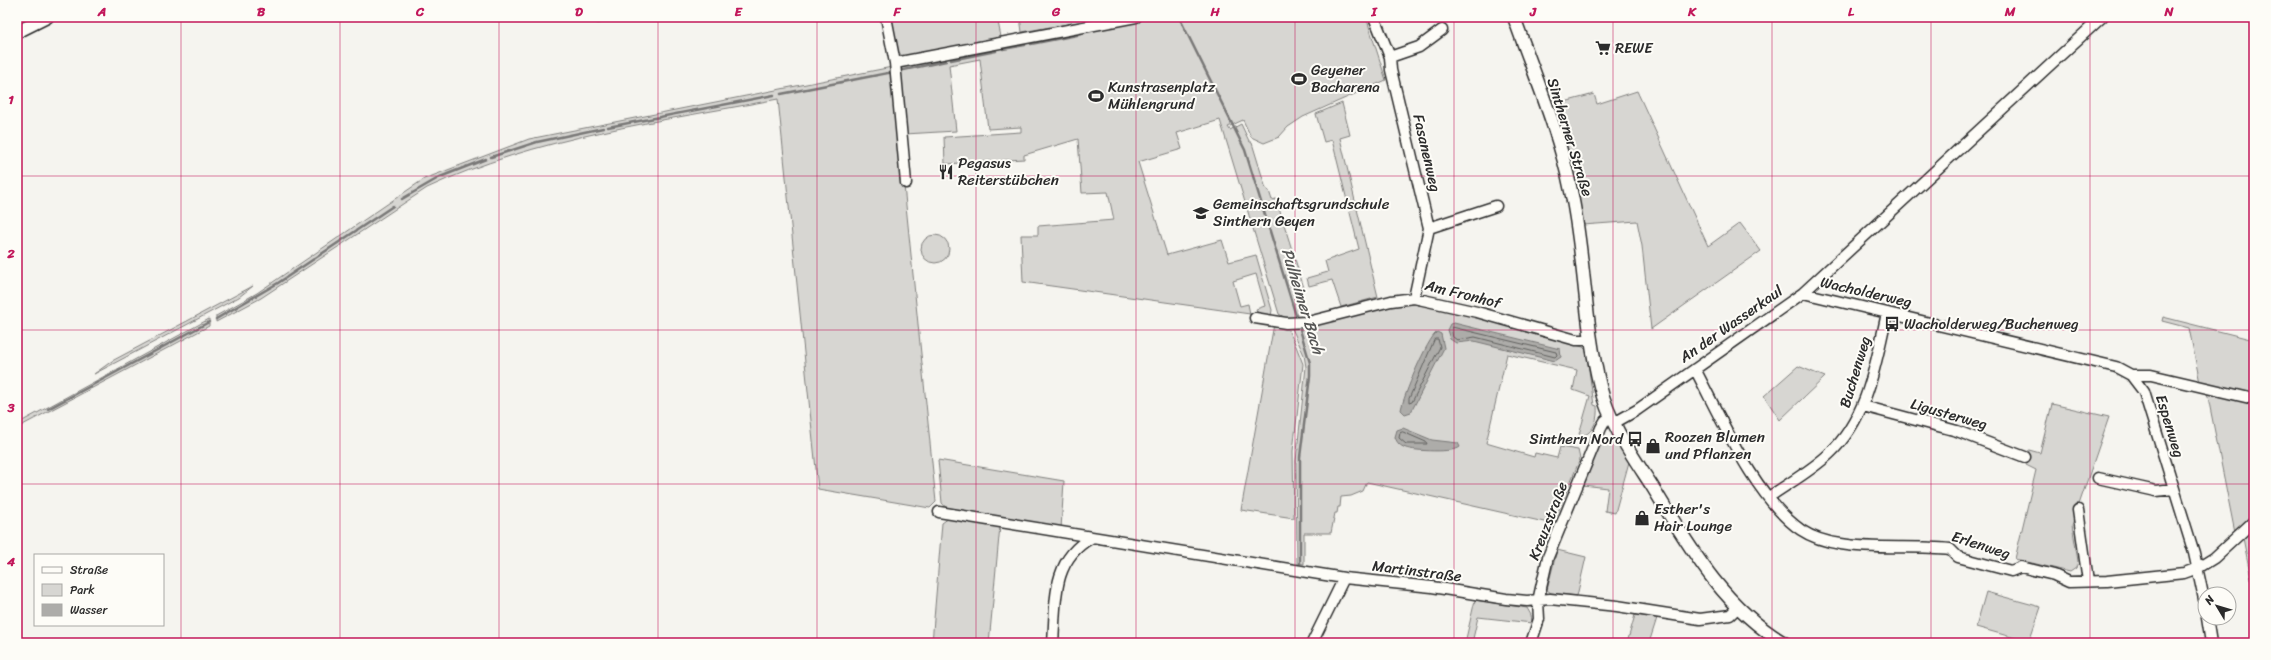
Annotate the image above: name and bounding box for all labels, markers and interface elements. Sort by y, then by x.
text: A [97,0,106,23]
text: B [257,0,266,23]
text: C [415,0,425,23]
text: D [575,0,583,23]
text: E [734,0,743,23]
text: F [892,0,901,23]
text: G [1051,0,1061,23]
text: H [1209,0,1220,23]
text: I [1370,0,1378,23]
text: J [1529,0,1537,23]
text: K [1687,0,1697,23]
text: L [1848,0,1855,23]
text: M [2004,0,2016,23]
text: N [2163,0,2174,23]
place label: REWE [1615,35,1654,61]
supermarket icon: REWE [1594,39,1612,57]
place label: Geyener Bacharena [1311,57,1380,100]
sports icon: Geyener Bacharena [1290,70,1308,88]
place label: Kunstrasenplatz Mühlengrund [1108,74,1216,117]
street label: Sintherner Straße [1540,74,1600,200]
sports icon: Kunstrasenplatz Mühlengrund [1087,87,1105,105]
text: 1 [8,88,14,111]
street label: Fasanenweg [1405,111,1449,195]
place label: Pegasus Reiterstübchen [958,150,1059,193]
restaurant icon: Pegasus Reiterstübchen [937,163,955,181]
place label: Gemeinschaftsgrundschule Sinthern Geyen [1213,191,1390,234]
school or university icon: Gemeinschaftsgrundschule Sinthern Geyen [1192,204,1210,222]
text: 2 [6,242,15,265]
water label: Pulheimer Bach [1273,244,1333,359]
street label: Wacholderweg [1818,269,1915,315]
street label: Am Fronhof [1421,272,1505,316]
street label: An der Wasserkaul [1673,278,1789,370]
place label: Wacholderweg/Buchenweg [1904,311,2079,337]
bus stop icon: Wacholderweg/Buchenweg [1883,315,1901,333]
street label: Buchenweg [1832,332,1878,411]
street label: Ligusterweg [1908,391,1990,437]
street label: Espenweg [2148,391,2192,461]
text: 3 [6,396,15,419]
place label: Roozen Blumen und Pflanzen [1665,424,1765,467]
place label: Sinthern Nord [1529,426,1624,452]
bus stop icon: Sinthern Nord [1626,430,1644,448]
shop icon: Roozen Blumen und Pflanzen [1644,437,1662,455]
street label: Kreuzstraße [1521,478,1575,564]
place label: Esther's Hair Lounge [1654,496,1732,539]
shop icon: Esther's Hair Lounge [1633,509,1651,527]
street label: Erlenweg [1948,523,2014,567]
text: 4 [6,550,16,573]
street label: Martinstraße [1371,553,1464,589]
legend [34,554,164,626]
text: Straße [70,559,108,581]
text: Park [70,579,95,601]
north arrow [2197,586,2237,626]
text: N [2199,591,2220,610]
text: Wasser [70,599,108,621]

